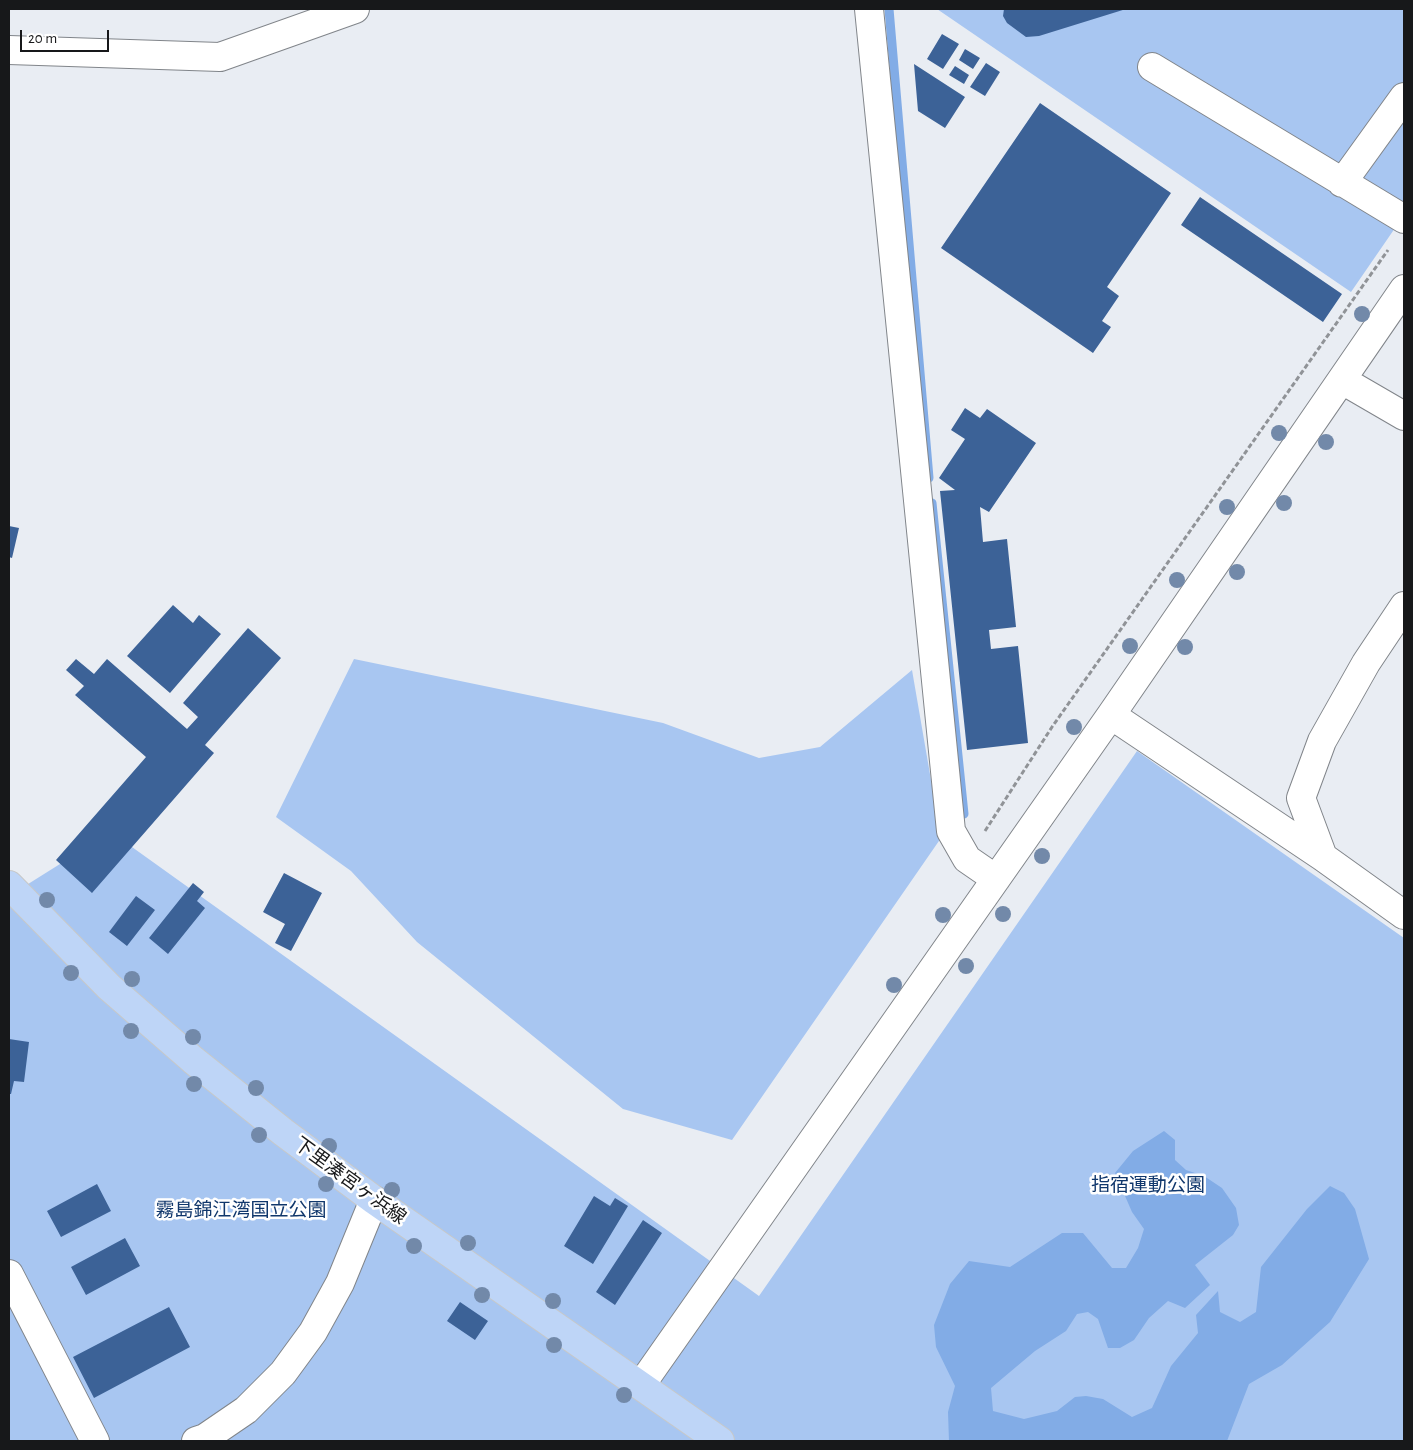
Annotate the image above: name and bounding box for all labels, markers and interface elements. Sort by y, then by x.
scale bar [22,20,111,52]
text: 20 m [28,31,57,46]
street label: 下里湊宮ヶ浜線 [289,1133,411,1229]
park label: 指宿運動公園 [1091,1174,1205,1196]
park label: 霧島錦江湾国立公園 [156,1199,326,1221]

